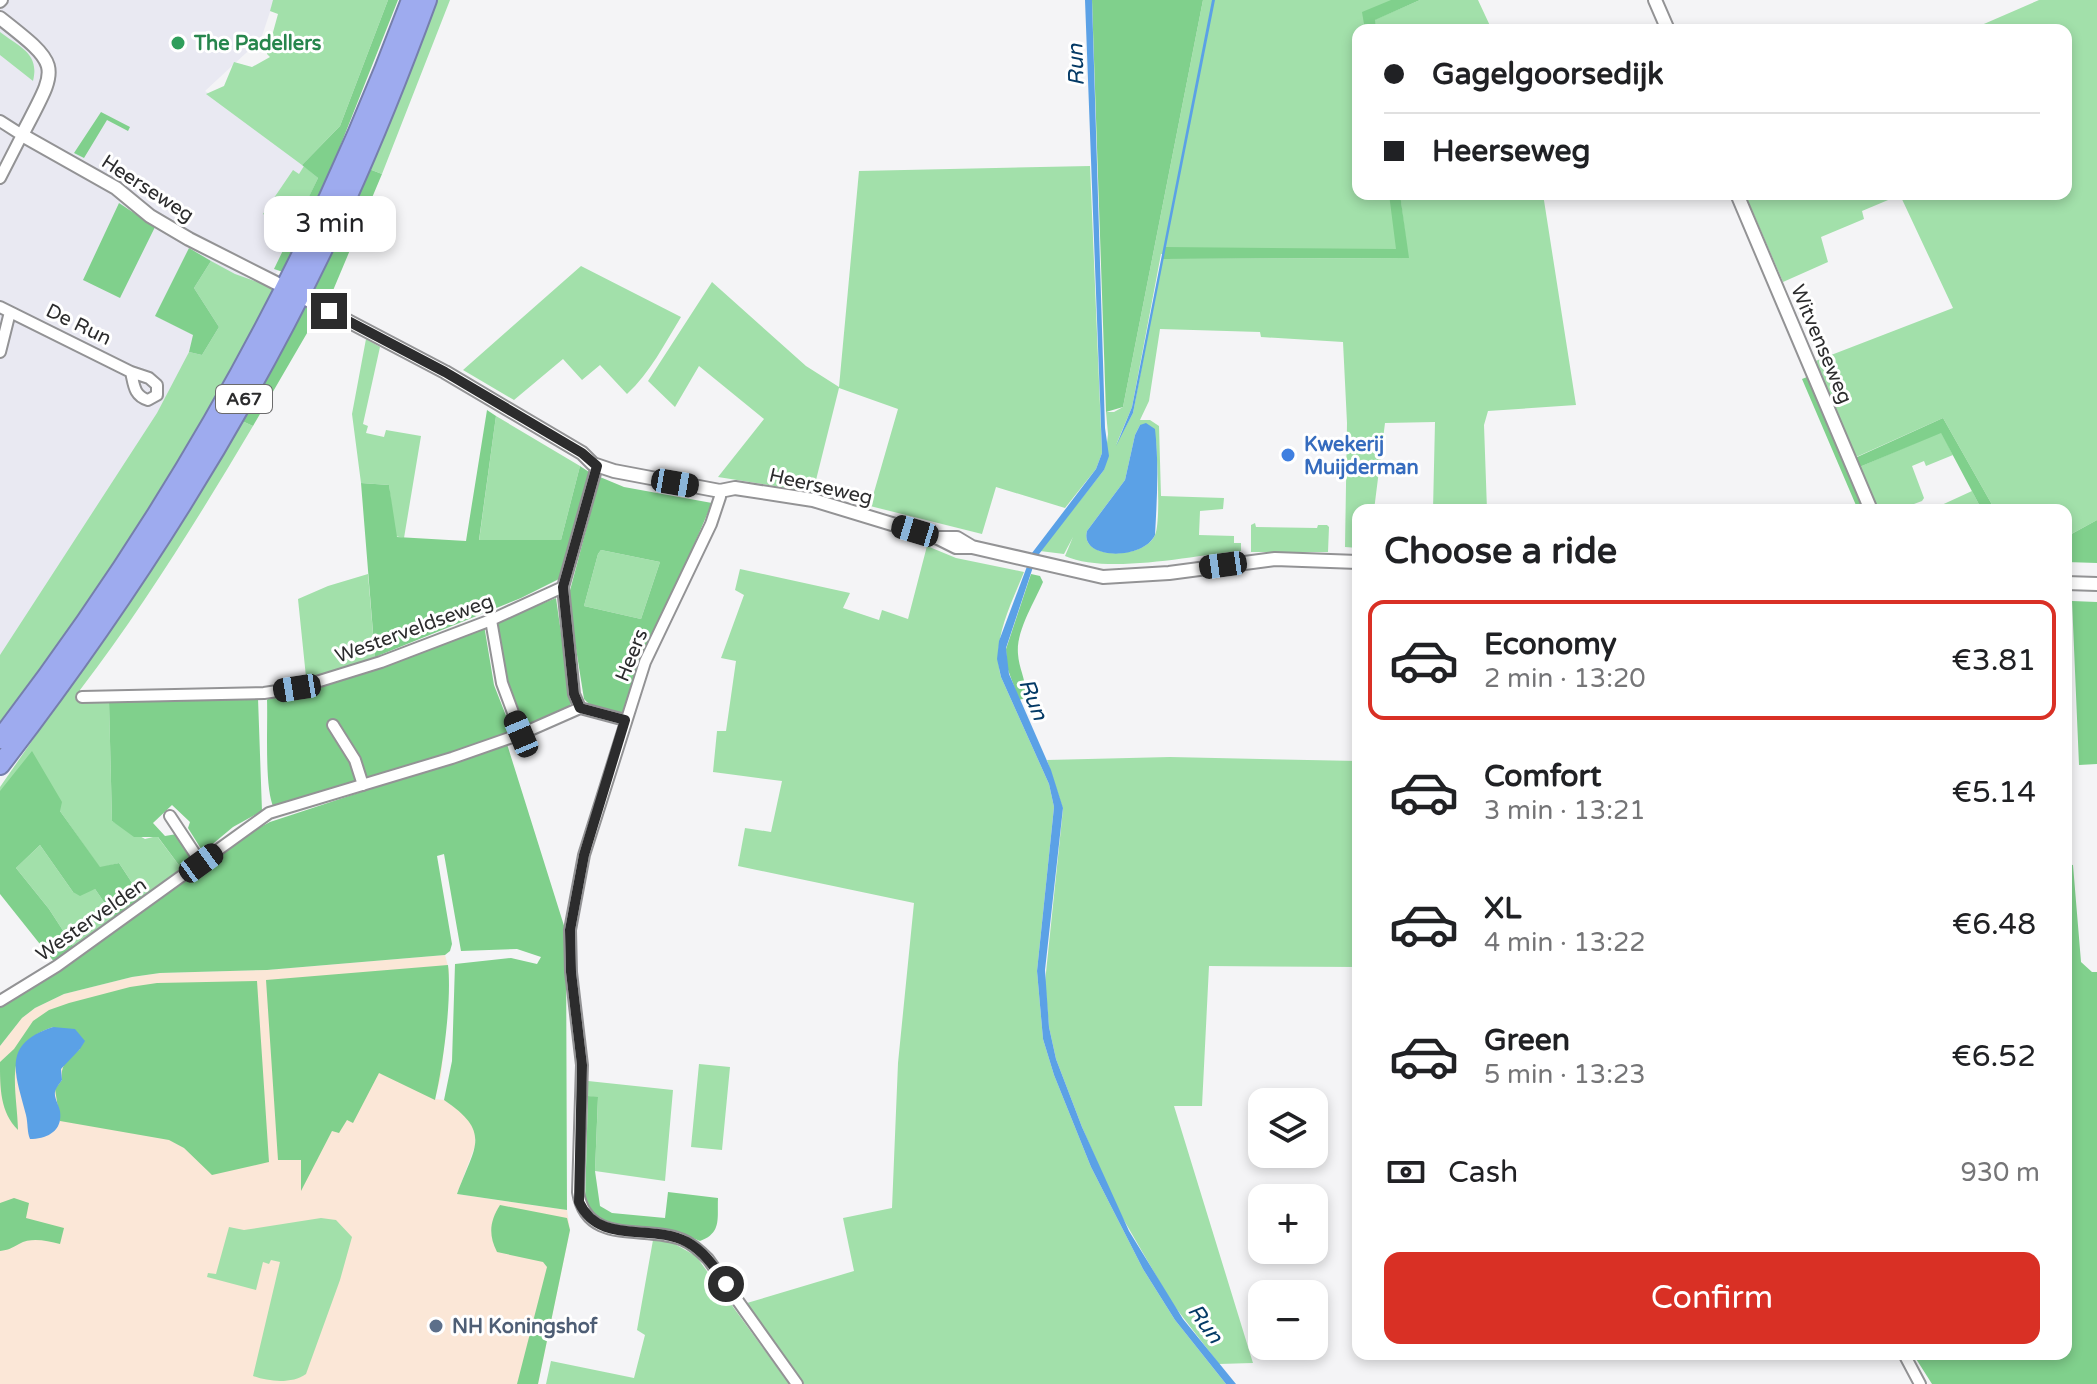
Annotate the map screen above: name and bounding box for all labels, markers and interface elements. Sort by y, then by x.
place label: The Padellers [193,32,322,56]
marker: The Padellers [169,34,187,52]
water label: Run [1062,43,1090,87]
text: Gagelgoorsedijk [1432,56,1664,93]
text: Heerseweg [1432,133,1590,170]
street label: Heerseweg [97,150,198,228]
callout: 3 min [263,195,395,251]
text: 3 min [295,208,365,239]
street label: Witvenseweg [1785,281,1857,408]
route end [311,293,347,329]
street label: De Run [42,299,115,351]
road number: A67 [216,385,272,413]
place label: Kwekerij Muijderman [1304,433,1419,480]
marker: Kwekerij Muijderman [1279,446,1297,464]
street label: Heerseweg [767,463,875,511]
car [649,467,701,499]
car [889,513,941,549]
text: Choose a ride [1384,530,1617,573]
car [1198,550,1248,580]
street label: Westerveldseweg [332,589,497,669]
icon: car [1388,624,1460,696]
street label: Heers [611,626,653,685]
text: Economy [1484,626,1617,663]
text: €3.81 [1951,642,2036,679]
text: 2 min · 13:20 [1484,663,1646,694]
car [271,672,323,704]
water label: Run [1013,675,1053,724]
car [501,707,541,761]
icon: car [1388,756,1460,828]
text: Comfort [1484,758,1602,795]
text: €5.14 [1952,774,2036,811]
text: 3 min · 13:21 [1484,795,1646,826]
car [175,839,227,887]
street label: Westervelden [32,873,152,967]
icon: car [1388,888,1460,960]
text: XL [1484,890,1521,927]
text: €6.48 [1952,906,2036,943]
text: 4 min · 13:22 [1484,927,1646,958]
icon: car [1388,1020,1460,1092]
text: Green [1484,1022,1570,1059]
text: €6.52 [1951,1038,2036,1075]
text: 5 min · 13:23 [1484,1059,1646,1090]
map controls [1248,1088,1328,1360]
button: layers [1248,1088,1328,1168]
icon: cash [1384,1150,1428,1194]
text: Cash [1448,1154,1518,1191]
text: 930 m [1960,1157,2040,1188]
button: + [1248,1184,1328,1264]
button: Confirm [1384,1252,2040,1344]
route start [708,1266,744,1302]
button: − [1248,1280,1328,1360]
water label: Run [1182,1299,1229,1349]
place label: NH Koningshof [452,1315,598,1339]
marker: NH Koningshof [427,1317,445,1335]

